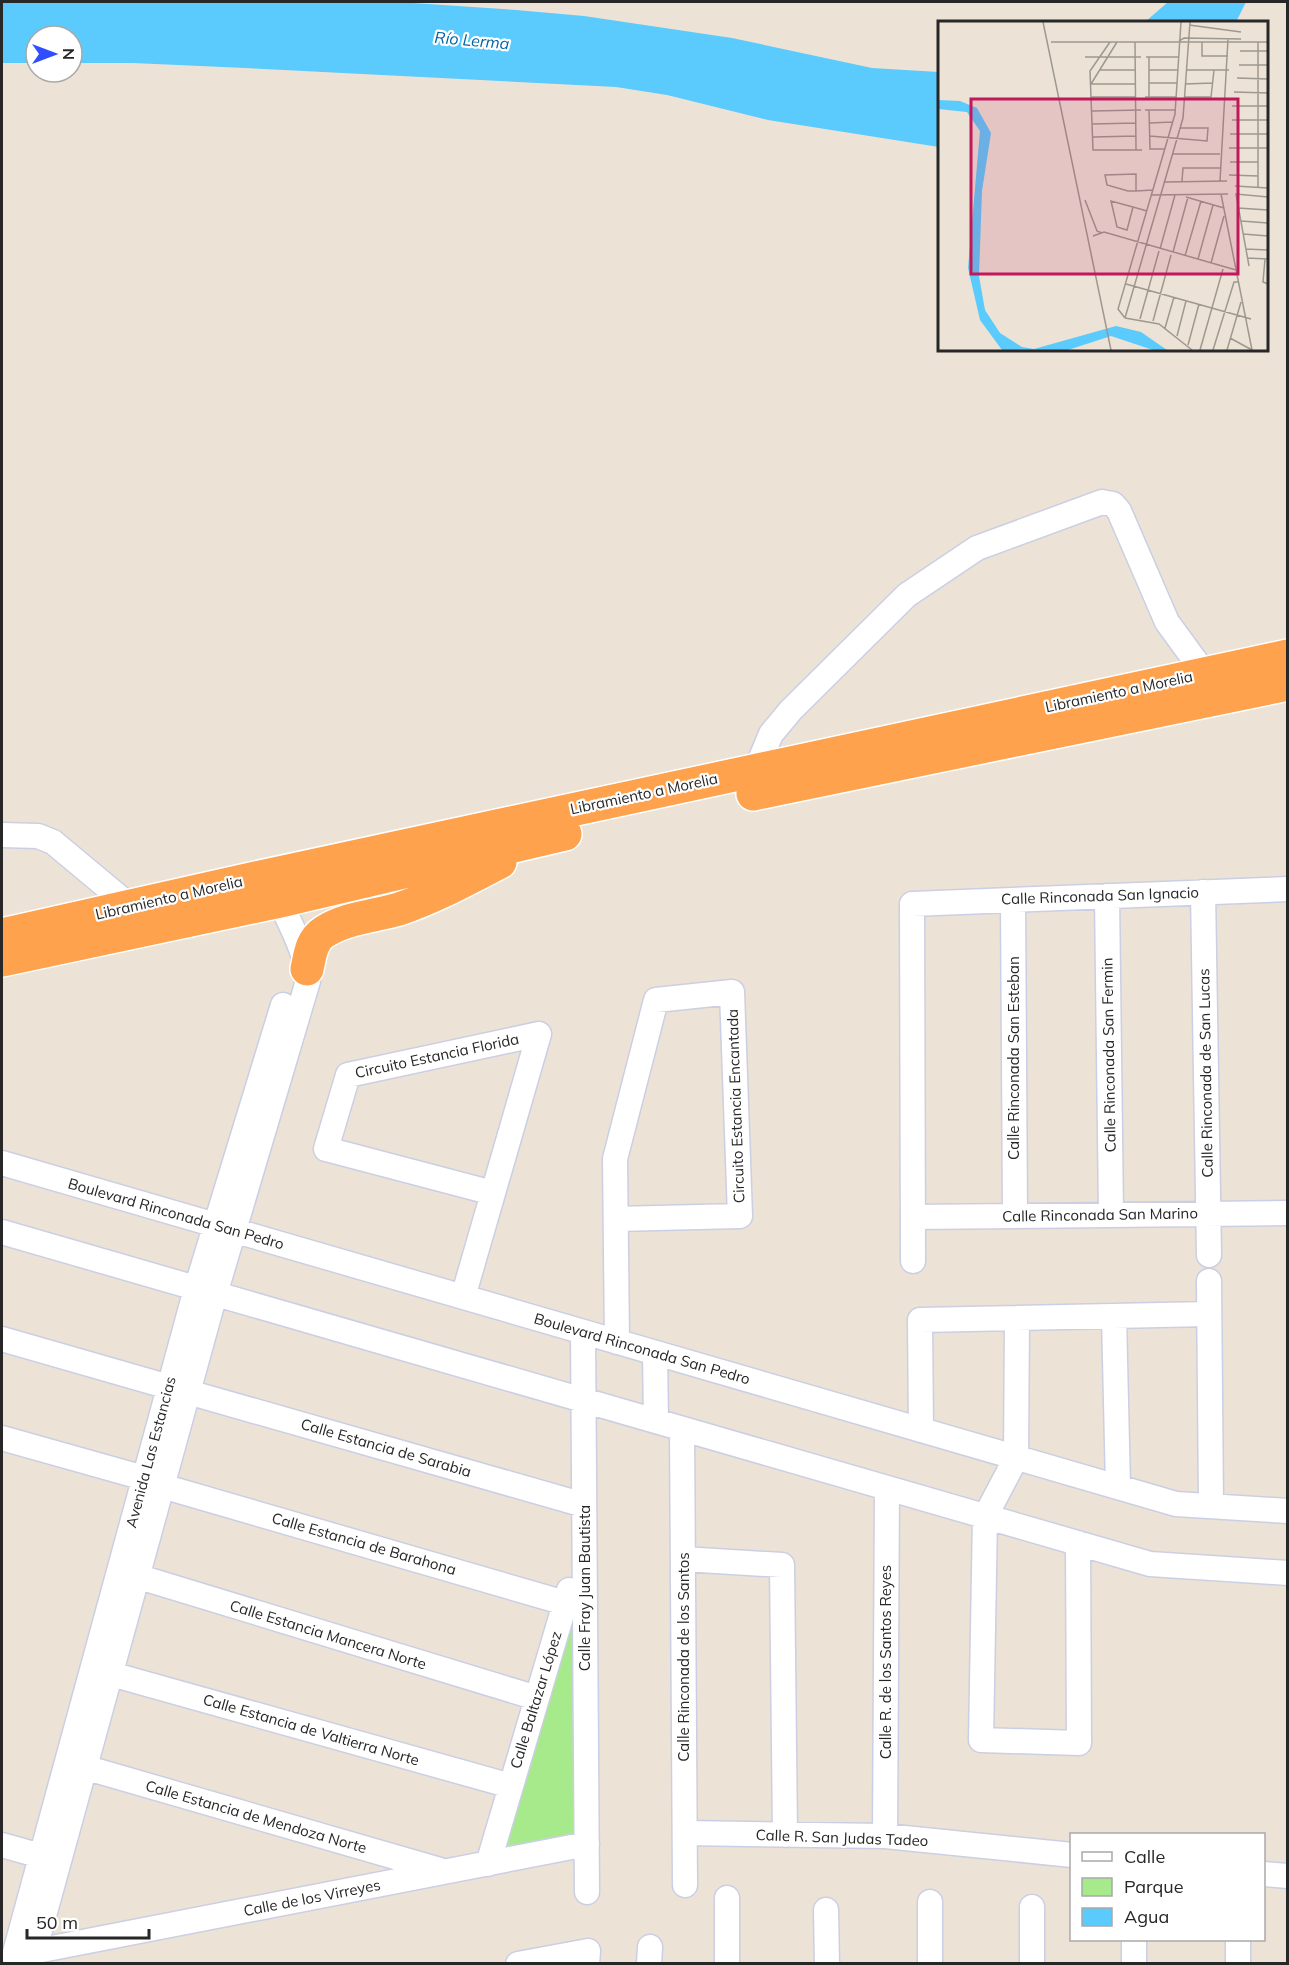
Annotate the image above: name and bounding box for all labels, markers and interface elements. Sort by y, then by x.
inset map [938,21,1268,351]
north arrow [24,24,84,84]
water label: Río Lerma [434,27,511,53]
text: N [59,48,79,60]
street label: Libramiento a Morelia [1043,667,1194,716]
street label: Libramiento a Morelia [568,769,719,818]
street label: Libramiento a Morelia [93,871,244,924]
street label: Calle Rinconada San Ignacio [1001,883,1199,908]
street label: Calle Rinconada San Esteban [1004,956,1023,1160]
street label: Calle Rinconada San Fermin [1097,957,1120,1153]
street label: Calle Rinconada de San Lucas [1194,968,1217,1178]
street label: Circuito Estancia Encantada [723,1008,748,1204]
street label: Circuito Estancia Florida [353,1029,521,1082]
street label: Boulevard Rinconada San Pedro [66,1174,286,1254]
street label: Calle Rinconada San Marino [1002,1203,1198,1226]
street label: Boulevard Rinconada San Pedro [532,1309,752,1389]
street label: Avenida Las Estancias [121,1374,180,1530]
street label: Calle Estancia de Sarabia [299,1414,474,1481]
street label: Calle Fray Juan Bautista [575,1505,594,1671]
street label: Calle Estancia de Barahona [270,1508,459,1579]
street label: Calle Rinconada de los Santos [674,1552,693,1762]
street label: Calle R. de los Santos Reyes [876,1565,895,1759]
street label: Calle Estancia Mancera Norte [228,1596,429,1674]
street label: Calle Baltazar López [506,1629,566,1771]
street label: Calle Estancia de Valtierra Norte [201,1689,422,1770]
street label: Calle Estancia de Mendoza Norte [143,1776,369,1857]
street label: Calle R. San Judas Tadeo [755,1825,929,1850]
legend [1070,1833,1265,1941]
text: Calle [1124,1845,1165,1868]
street label: Calle de los Virreyes [242,1875,382,1920]
text: Parque [1124,1875,1183,1898]
scale bar [27,1902,148,1940]
text: Agua [1124,1905,1169,1928]
text: 50 m [36,1911,78,1934]

